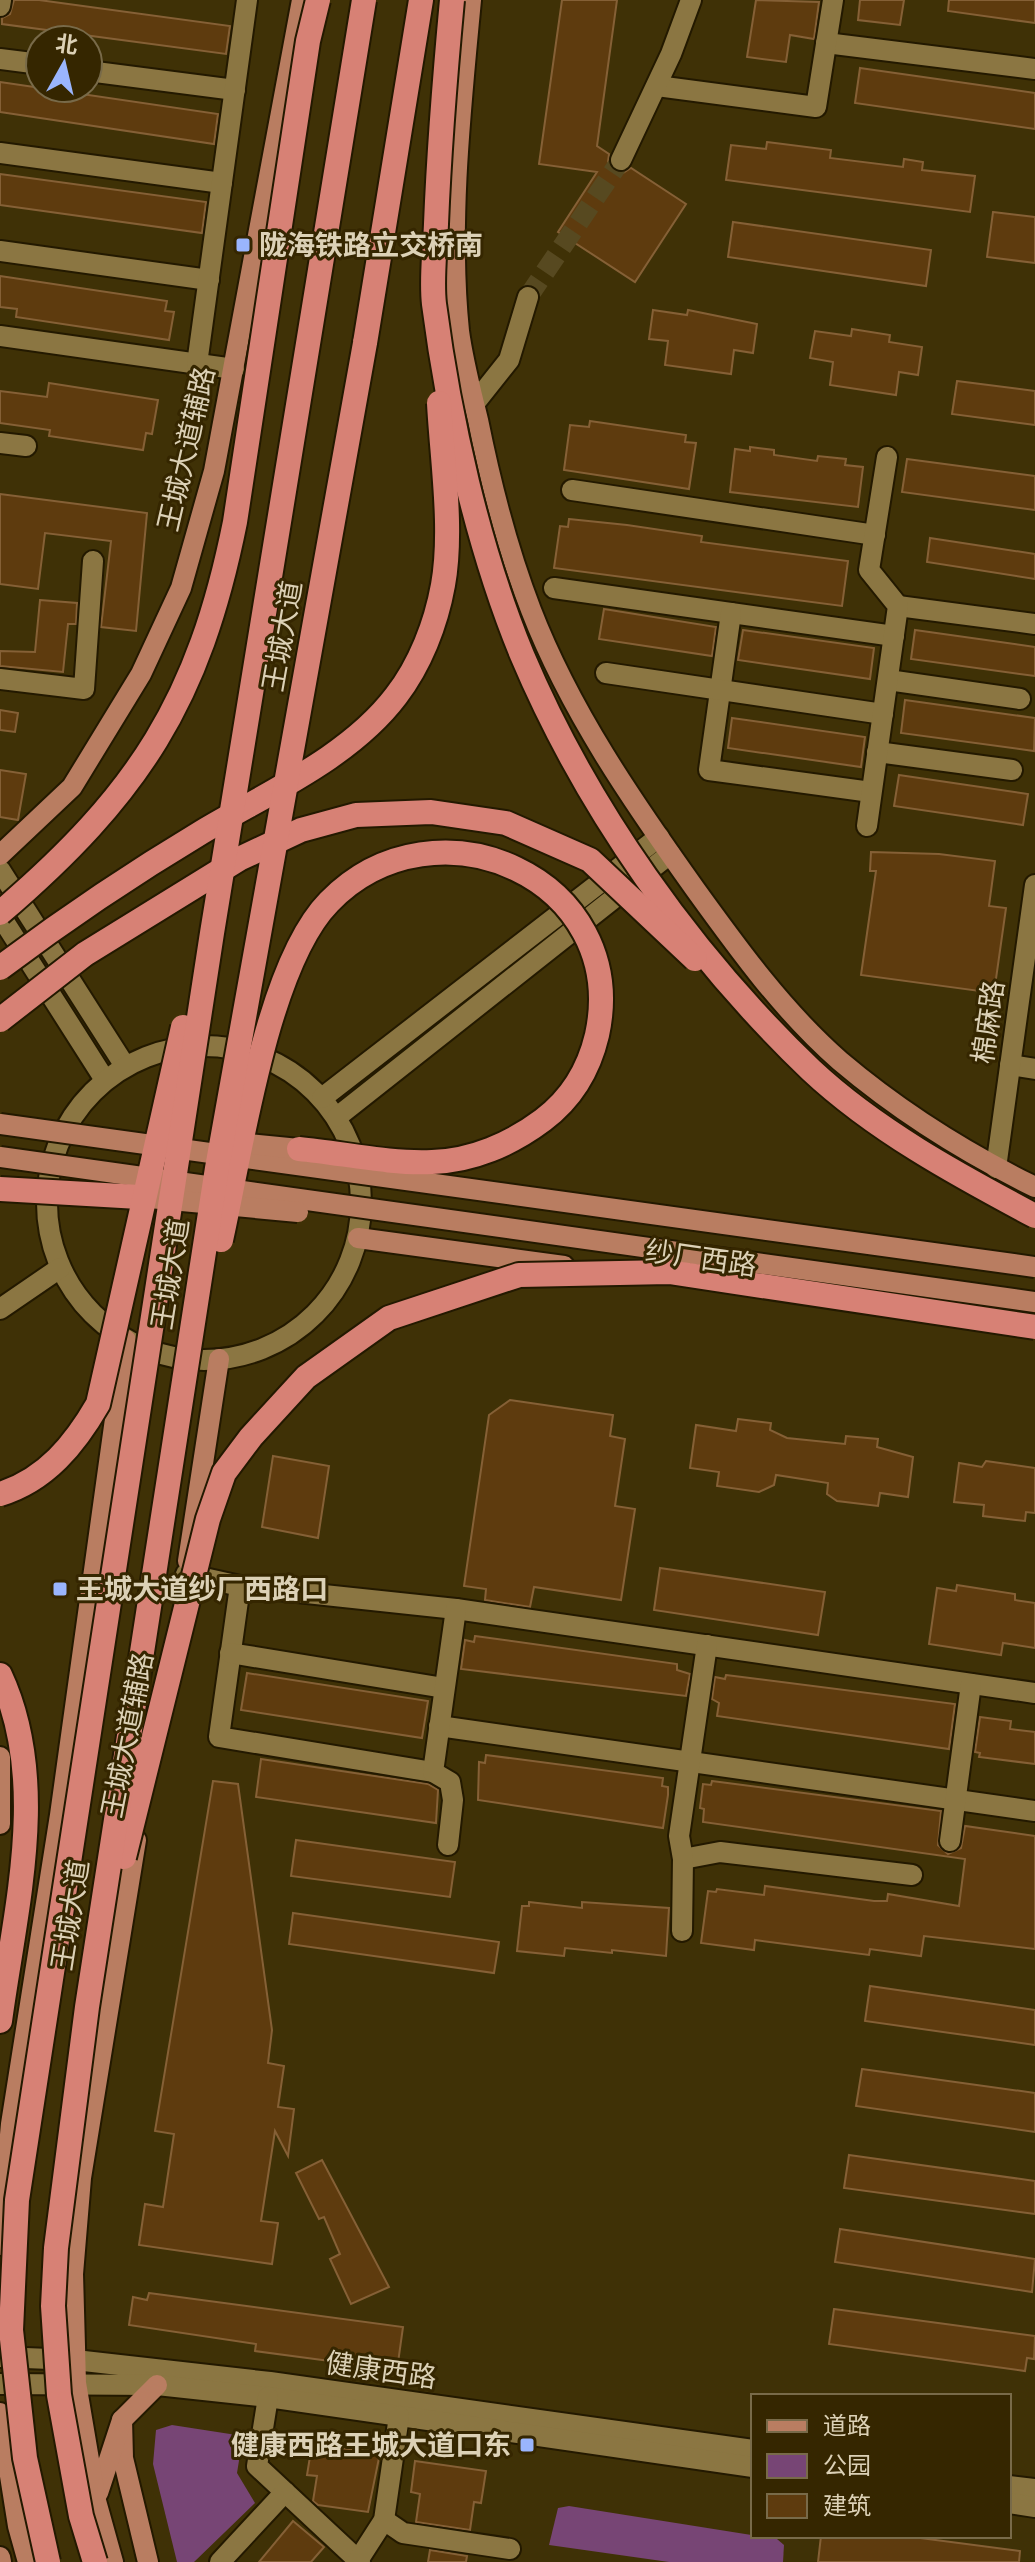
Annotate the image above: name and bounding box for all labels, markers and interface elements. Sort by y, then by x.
north arrow [24,24,104,104]
text: 北 [54,31,79,59]
place label: 陇海铁路立交桥南 [259,230,483,261]
marker: 陇海铁路立交桥南 [234,236,252,254]
street label: 王城大道辅路 [152,364,220,534]
street label: 王城大道 [258,578,307,694]
street label: 棉麻路 [967,978,1010,1066]
street label: 王城大道 [146,1216,195,1332]
street label: 纱厂西路 [643,1235,759,1282]
place label: 王城大道纱厂西路口 [76,1574,328,1605]
marker: 王城大道纱厂西路口 [51,1580,69,1598]
street label: 王城大道辅路 [96,1650,159,1821]
street label: 王城大道 [46,1857,95,1973]
street label: 健康西路 [323,2347,439,2394]
legend [751,2394,1011,2538]
text: 道路 [823,2413,871,2439]
place label: 健康西路王城大道口东 [231,2430,511,2461]
marker: 健康西路王城大道口东 [518,2436,536,2454]
text: 公园 [823,2453,871,2479]
text: 建筑 [823,2493,871,2519]

